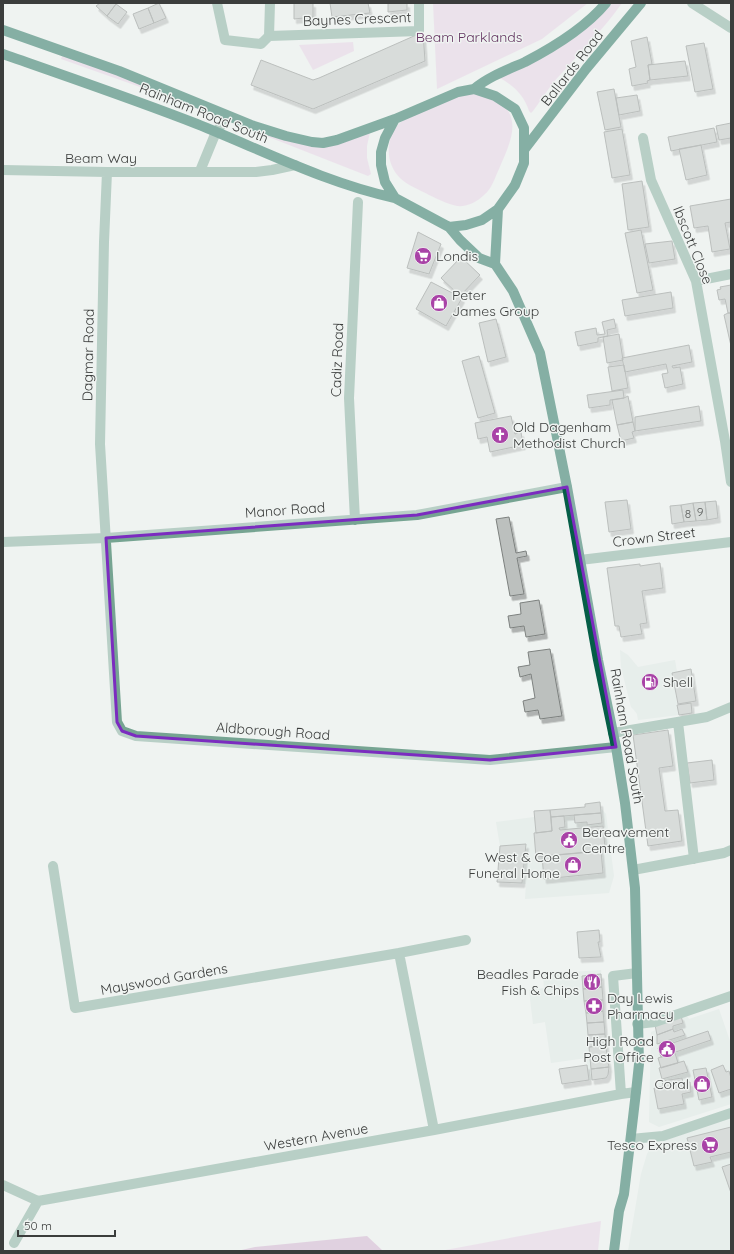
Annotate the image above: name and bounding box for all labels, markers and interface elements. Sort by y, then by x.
street label: Baynes Crescent [302,8,412,30]
street label: Ballards Road [537,27,607,109]
park label: Beam Parklands [416,28,522,46]
street label: Rainham Road South [137,79,271,147]
street label: Beam Way [65,149,137,167]
street label: Ibscott Close [669,203,717,287]
supermarket icon: Londis [413,246,433,266]
place label: Londis [436,247,478,265]
place label: Peter James Group [452,286,539,320]
shop icon: Peter James Group [429,293,449,313]
street label: Dagmar Road [78,309,98,401]
street label: Cadiz Road [327,323,347,397]
place label: Old Dagenham Methodist Church [513,418,626,452]
church icon: Old Dagenham Methodist Church [490,425,510,445]
street label: Manor Road [244,498,326,522]
house number: 9 [697,504,704,519]
house number: 8 [685,506,691,521]
street label: Crown Street [612,523,697,551]
street label: Rainham Road South [606,667,648,805]
fuel station icon: Shell [640,672,660,692]
place label: Shell [663,673,693,691]
street label: Aldborough Road [215,718,331,744]
place label: Bereavement Centre [582,823,669,857]
public building icon: Bereavement Centre [559,830,579,850]
place label: West & Coe Funeral Home [468,848,560,882]
shop icon: West & Coe Funeral Home [563,855,583,875]
street label: Mayswood Gardens [99,959,229,999]
place label: Beadles Parade Fish & Chips [477,965,579,999]
restaurant icon: Beadles Parade Fish & Chips [582,972,602,992]
place label: Day Lewis Pharmacy [607,989,674,1023]
pharmacy icon: Day Lewis Pharmacy [584,996,604,1016]
place label: High Road Post Office [583,1032,654,1066]
public building icon: High Road Post Office [657,1039,677,1059]
shop icon: Coral [692,1074,712,1094]
place label: Coral [654,1075,689,1093]
street label: Western Avenue [262,1119,370,1155]
supermarket icon: Tesco Express [700,1135,720,1155]
place label: Tesco Express [607,1136,697,1154]
scale bar [18,1212,115,1238]
text: 50 m [24,1218,52,1233]

